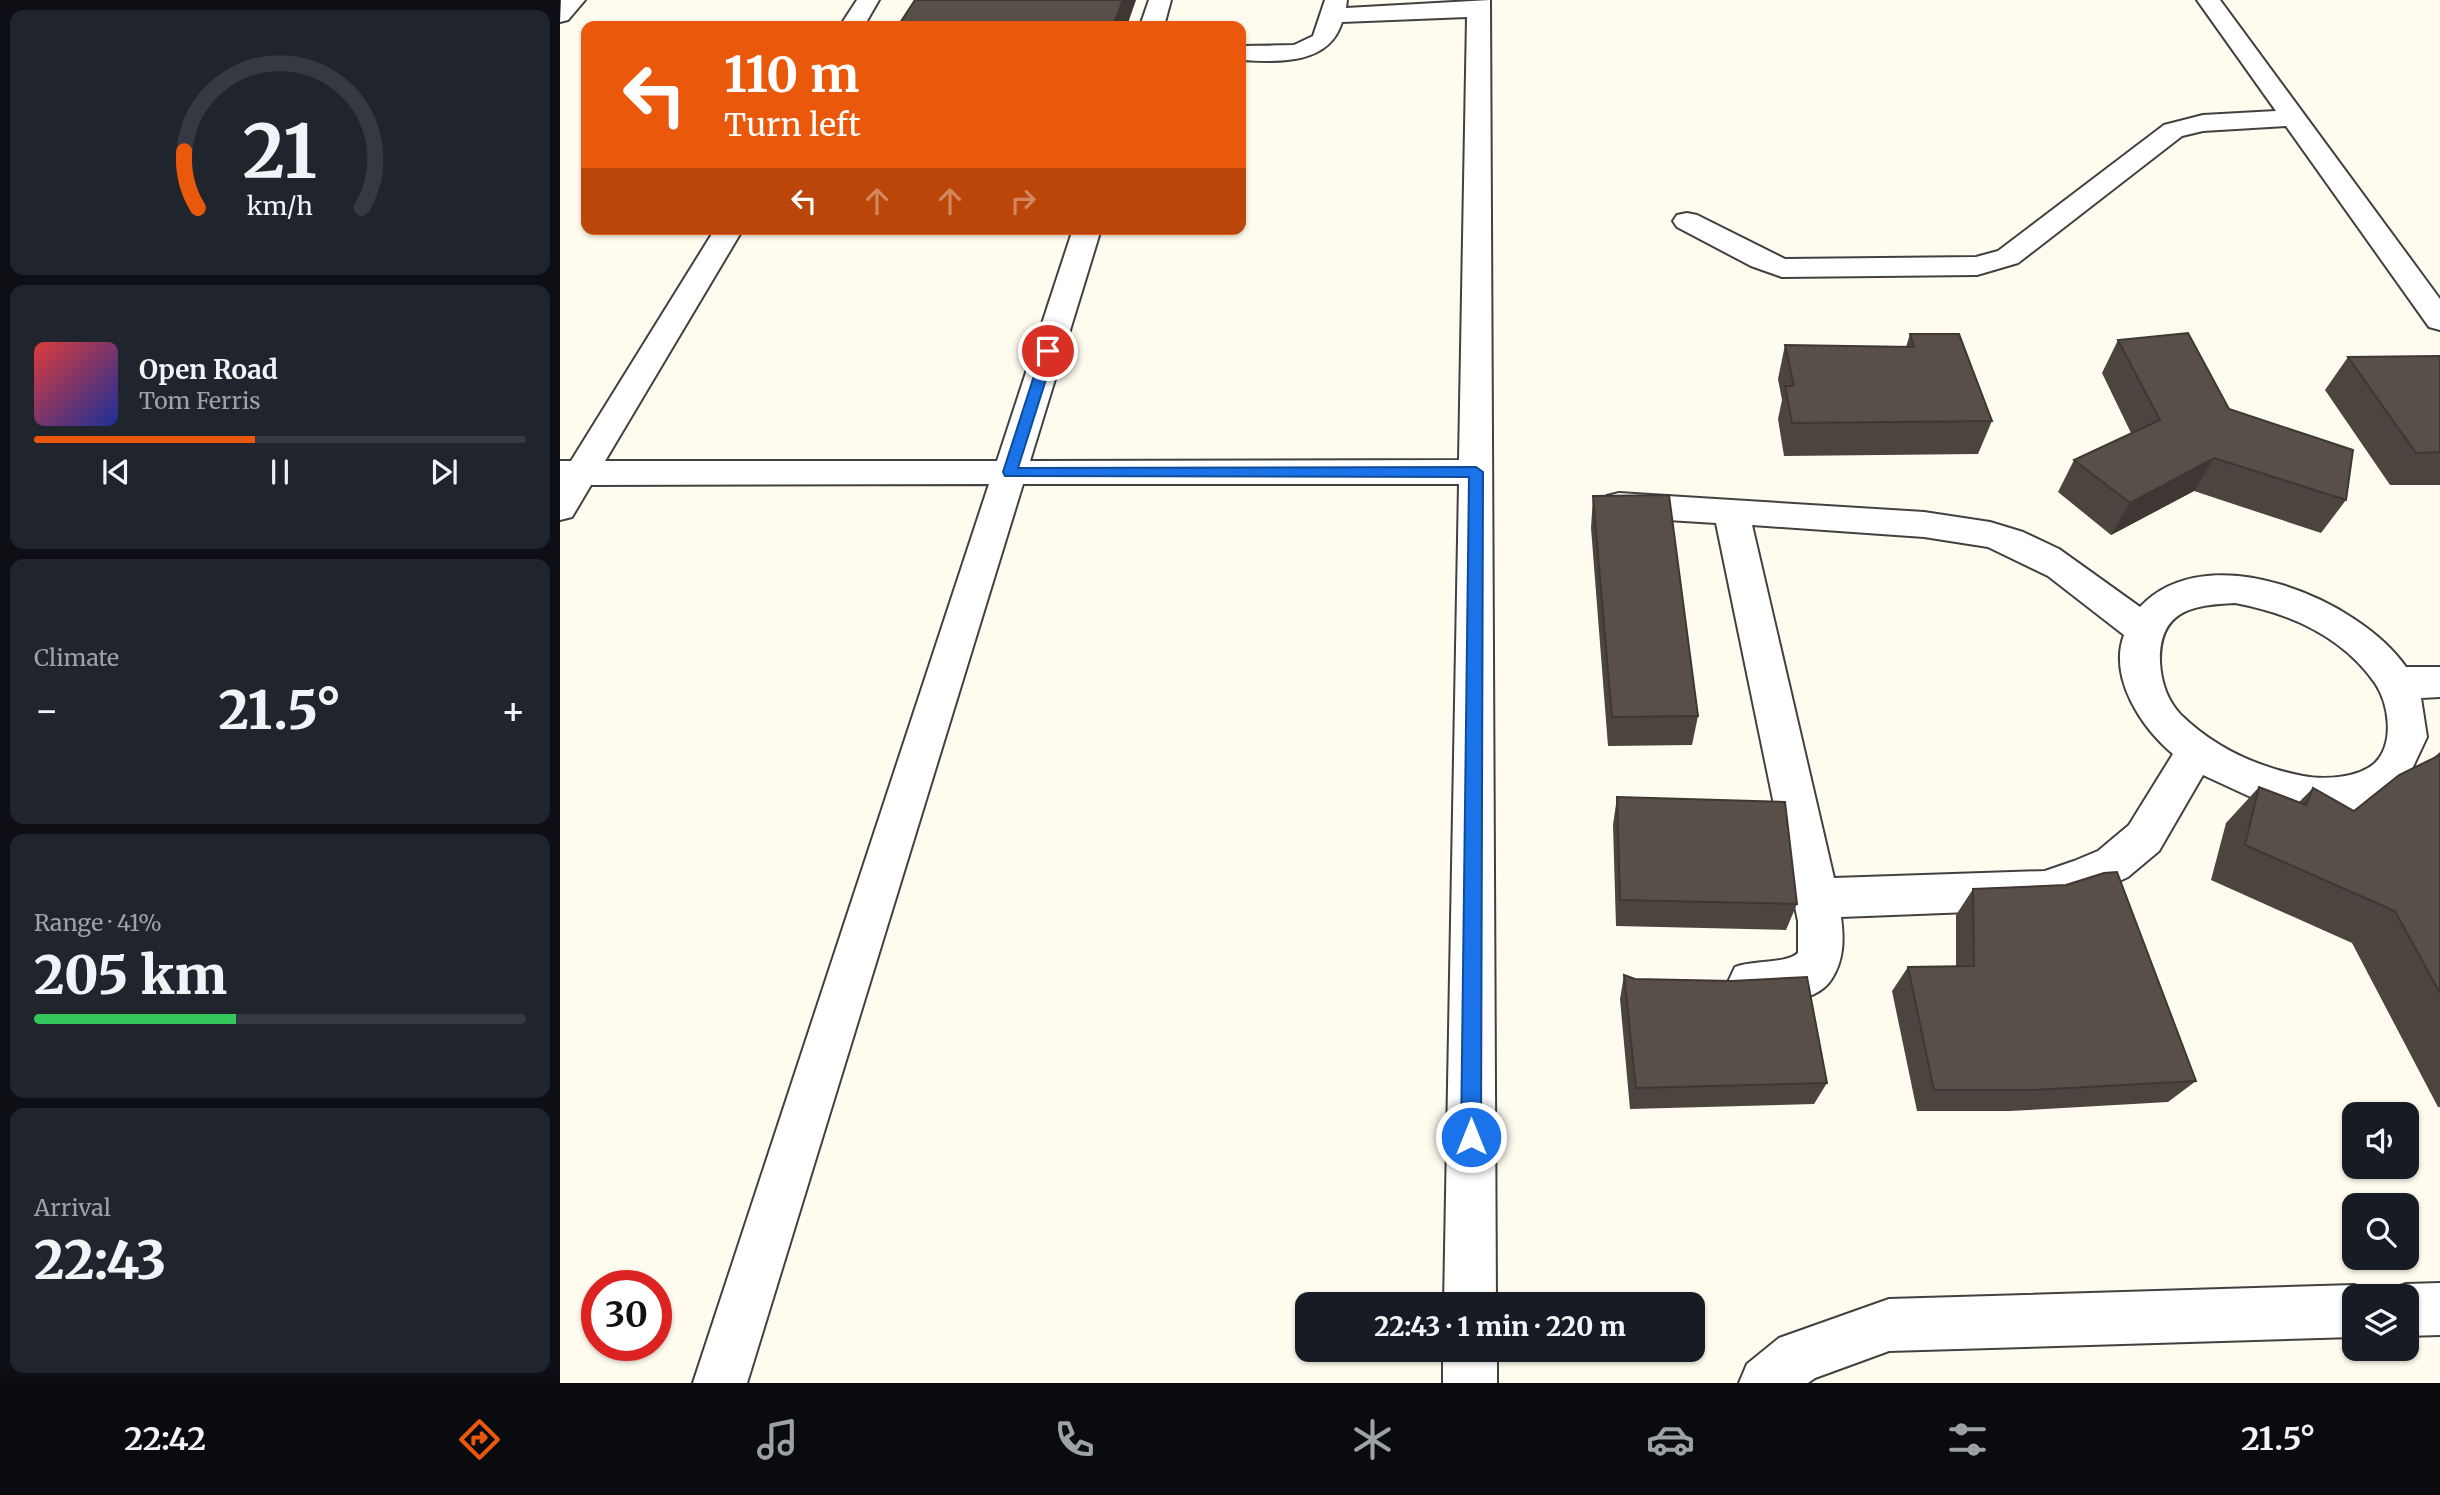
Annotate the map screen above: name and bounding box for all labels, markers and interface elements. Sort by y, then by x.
text: 110 m [724,44,859,105]
icon: left [609,49,700,140]
text: Turn left [724,105,861,145]
text: 21 [243,107,317,199]
icon: left [785,182,823,220]
icon: ahead [858,182,896,220]
icon: ahead [931,182,969,220]
icon: right [1004,182,1042,220]
text: km/h [247,190,313,222]
pin [1018,321,1078,381]
icon: arrive [1029,332,1067,370]
text: Open Road [139,353,278,386]
text: Tom Ferris [139,386,261,415]
icon: previous [97,453,135,491]
icon: pause [261,453,299,491]
icon: next [425,453,463,491]
text: Climate [34,643,119,672]
text: 21.5° [219,678,341,743]
text: − [34,687,59,734]
text: + [501,687,526,734]
text: Range · 41% [34,908,162,937]
text: 205 km [34,943,227,1008]
position arrow [1434,1100,1508,1174]
map controls [2342,1102,2419,1361]
button: sound [2342,1102,2419,1179]
text: Arrival [34,1193,111,1222]
button: search [2342,1193,2419,1270]
text: 22:43 [34,1228,166,1293]
speed limit sign: 30 [581,1270,672,1361]
button: layers [2342,1284,2419,1361]
text: 22:43 · 1 min · 220 m [1374,1310,1626,1343]
icon: directions [455,1415,504,1464]
icon: music [753,1415,802,1464]
icon: phone [1050,1415,1099,1464]
icon: climate [1348,1415,1397,1464]
icon: car [1646,1415,1695,1464]
icon: filters [1943,1415,1992,1464]
text: 22:42 [124,1419,206,1459]
text: 21.5° [2241,1419,2316,1459]

